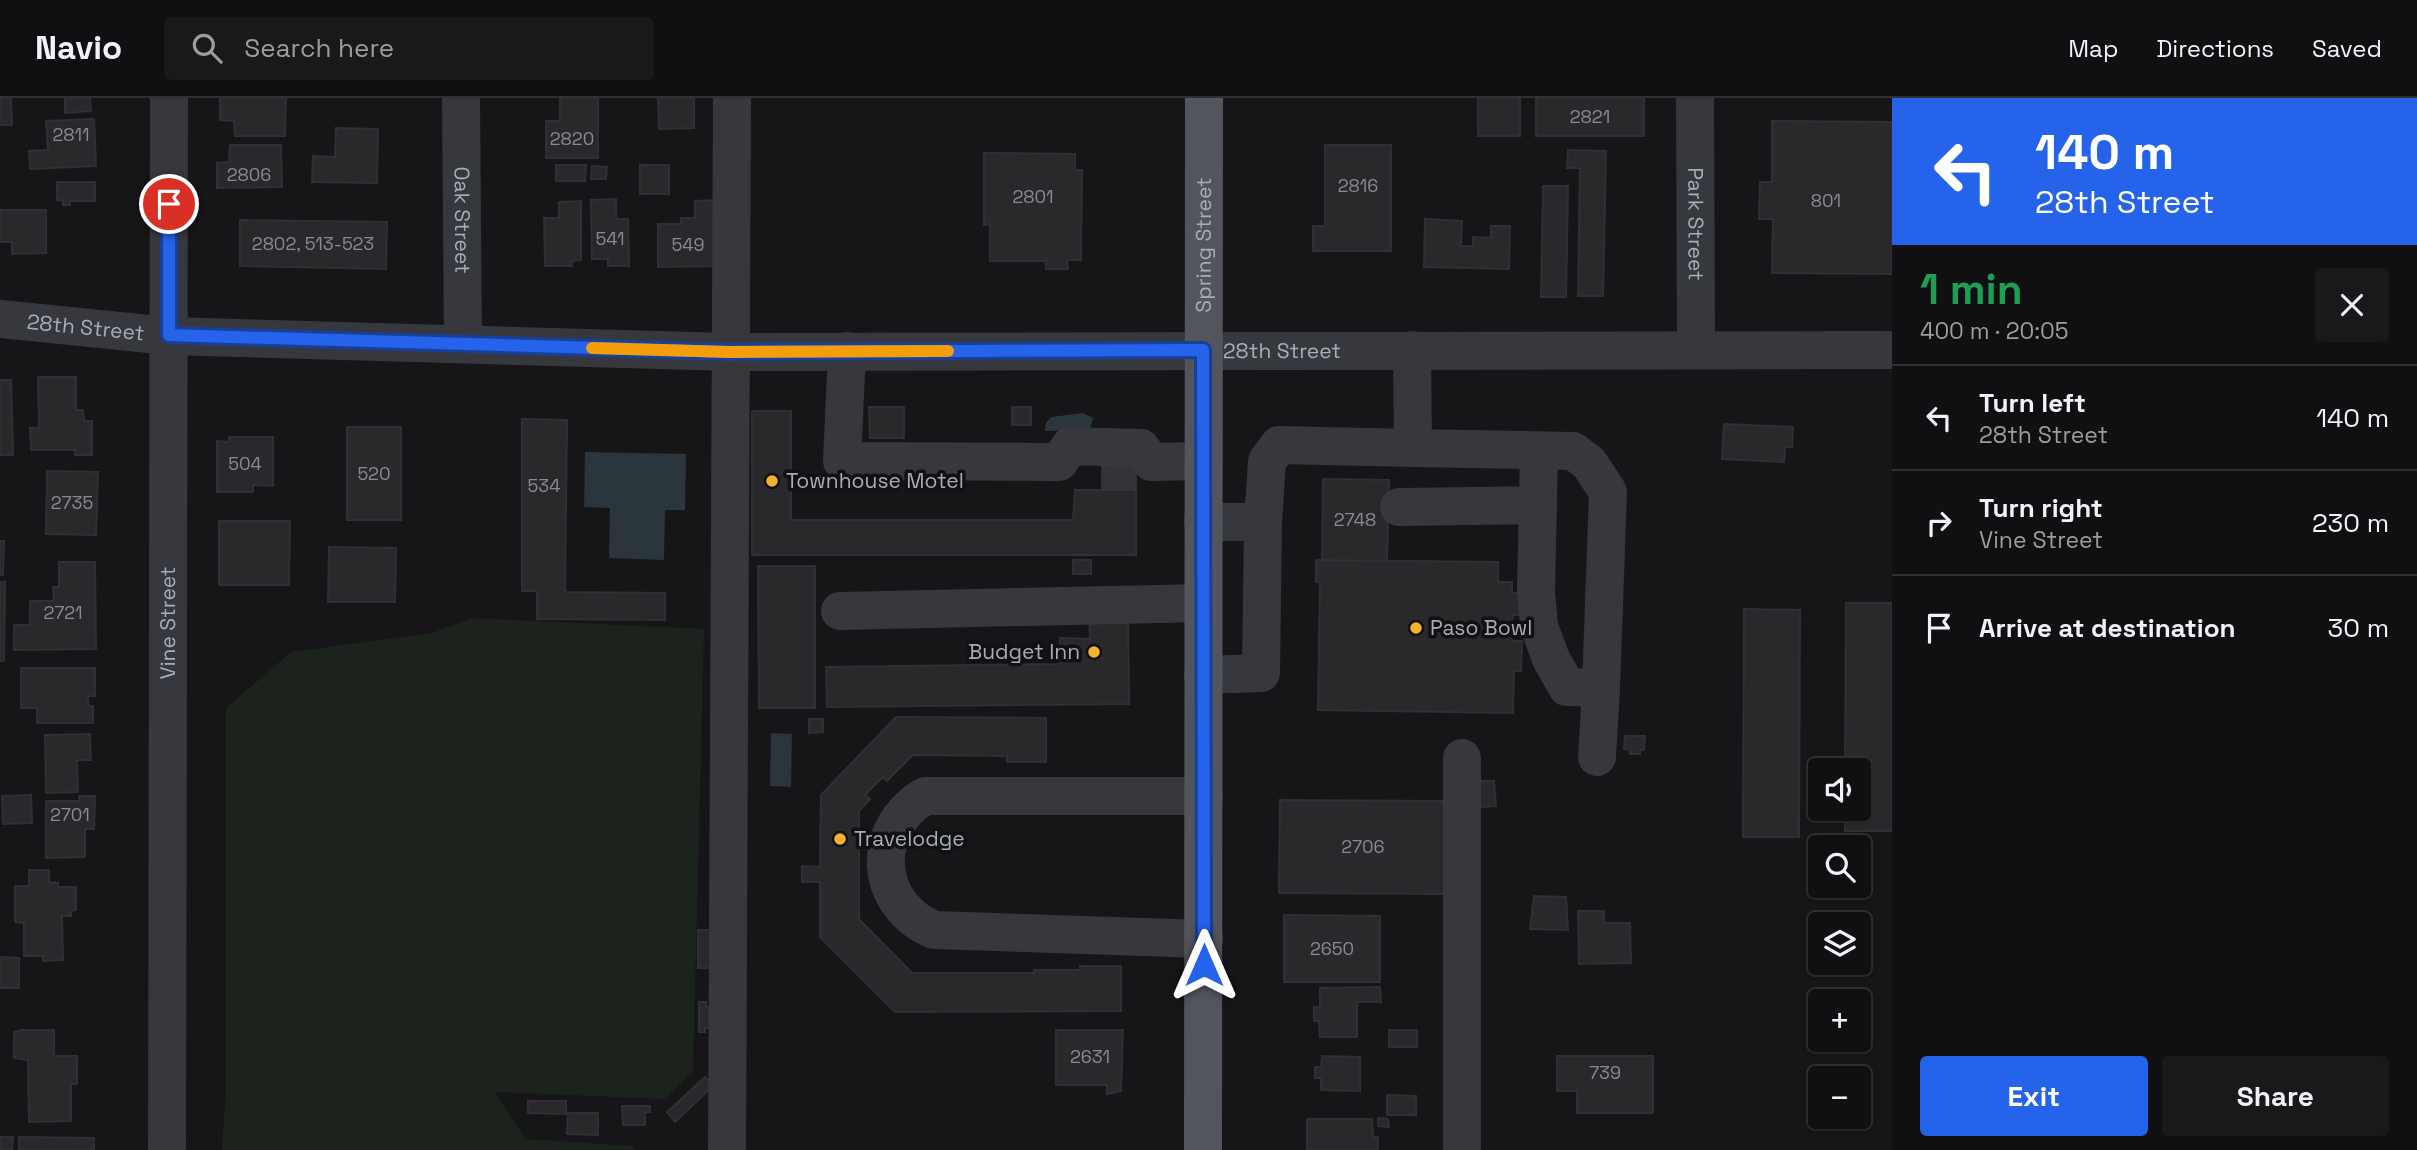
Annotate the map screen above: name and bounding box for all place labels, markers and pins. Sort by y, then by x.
pin [139,174,199,234]
place label: Townhouse Motel [786,467,964,494]
marker: Townhouse Motel [764,473,780,489]
place label: Paso Bowl [1430,614,1532,641]
marker: Paso Bowl [1408,620,1424,636]
place label: Budget Inn [968,638,1080,665]
marker: Budget Inn [1086,644,1102,660]
place label: Travelodge [854,825,965,852]
marker: Travelodge [832,831,848,847]

